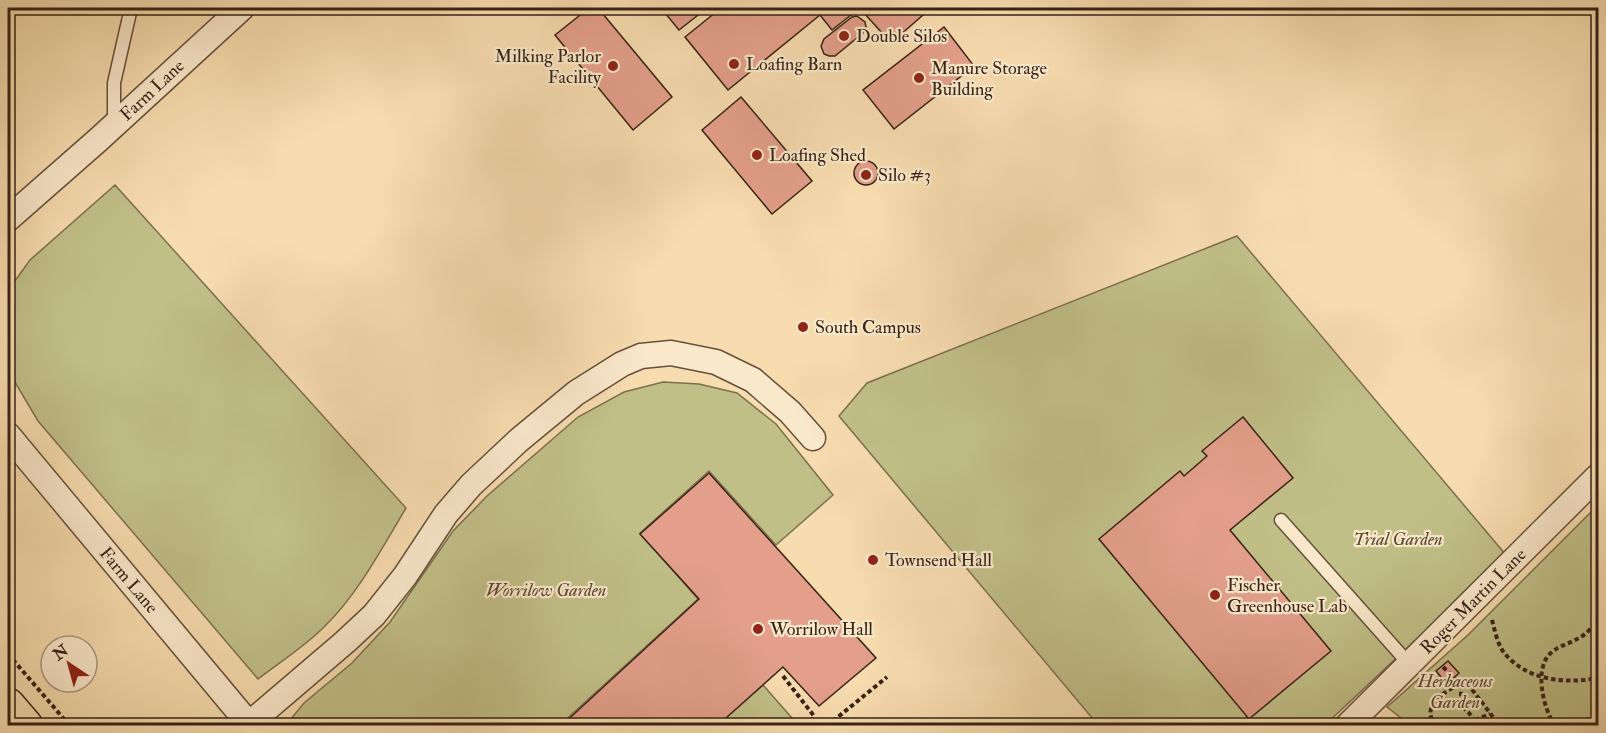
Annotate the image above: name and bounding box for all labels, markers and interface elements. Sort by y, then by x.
place label: Double Silos [856,25,947,48]
marker: Double Silos [837,29,851,43]
place label: Milking Parlor Facility [495,45,602,89]
place label: Loafing Barn [746,53,842,76]
street label: Farm Lane [115,54,190,126]
marker: Loafing Barn [727,57,741,71]
place label: Manure Storage Building [931,57,1048,101]
marker: Milking Parlor Facility [606,59,620,73]
marker: Manure Storage Building [912,71,926,85]
place label: Loafing Shed [769,144,866,167]
marker: Loafing Shed [750,148,764,162]
place label: Silo #3 [878,164,931,187]
marker: Silo #3 [859,168,873,182]
place label: South Campus [815,316,921,339]
marker: South Campus [796,320,810,334]
park label: Trial Garden [1353,528,1443,551]
street label: Farm Lane [94,542,163,619]
street label: Roger Martin Lane [1416,543,1532,659]
place label: Townsend Hall [885,549,992,572]
marker: Townsend Hall [866,553,880,567]
place label: Fischer Greenhouse Lab [1227,574,1347,618]
park label: Worrilow Garden [486,579,606,602]
marker: Fischer Greenhouse Lab [1208,588,1222,602]
place label: Worrilow Hall [769,618,873,641]
marker: Worrilow Hall [751,622,765,636]
north arrow [39,634,99,694]
text: N [48,640,73,666]
park label: Herbaceous Garden [1416,670,1494,714]

